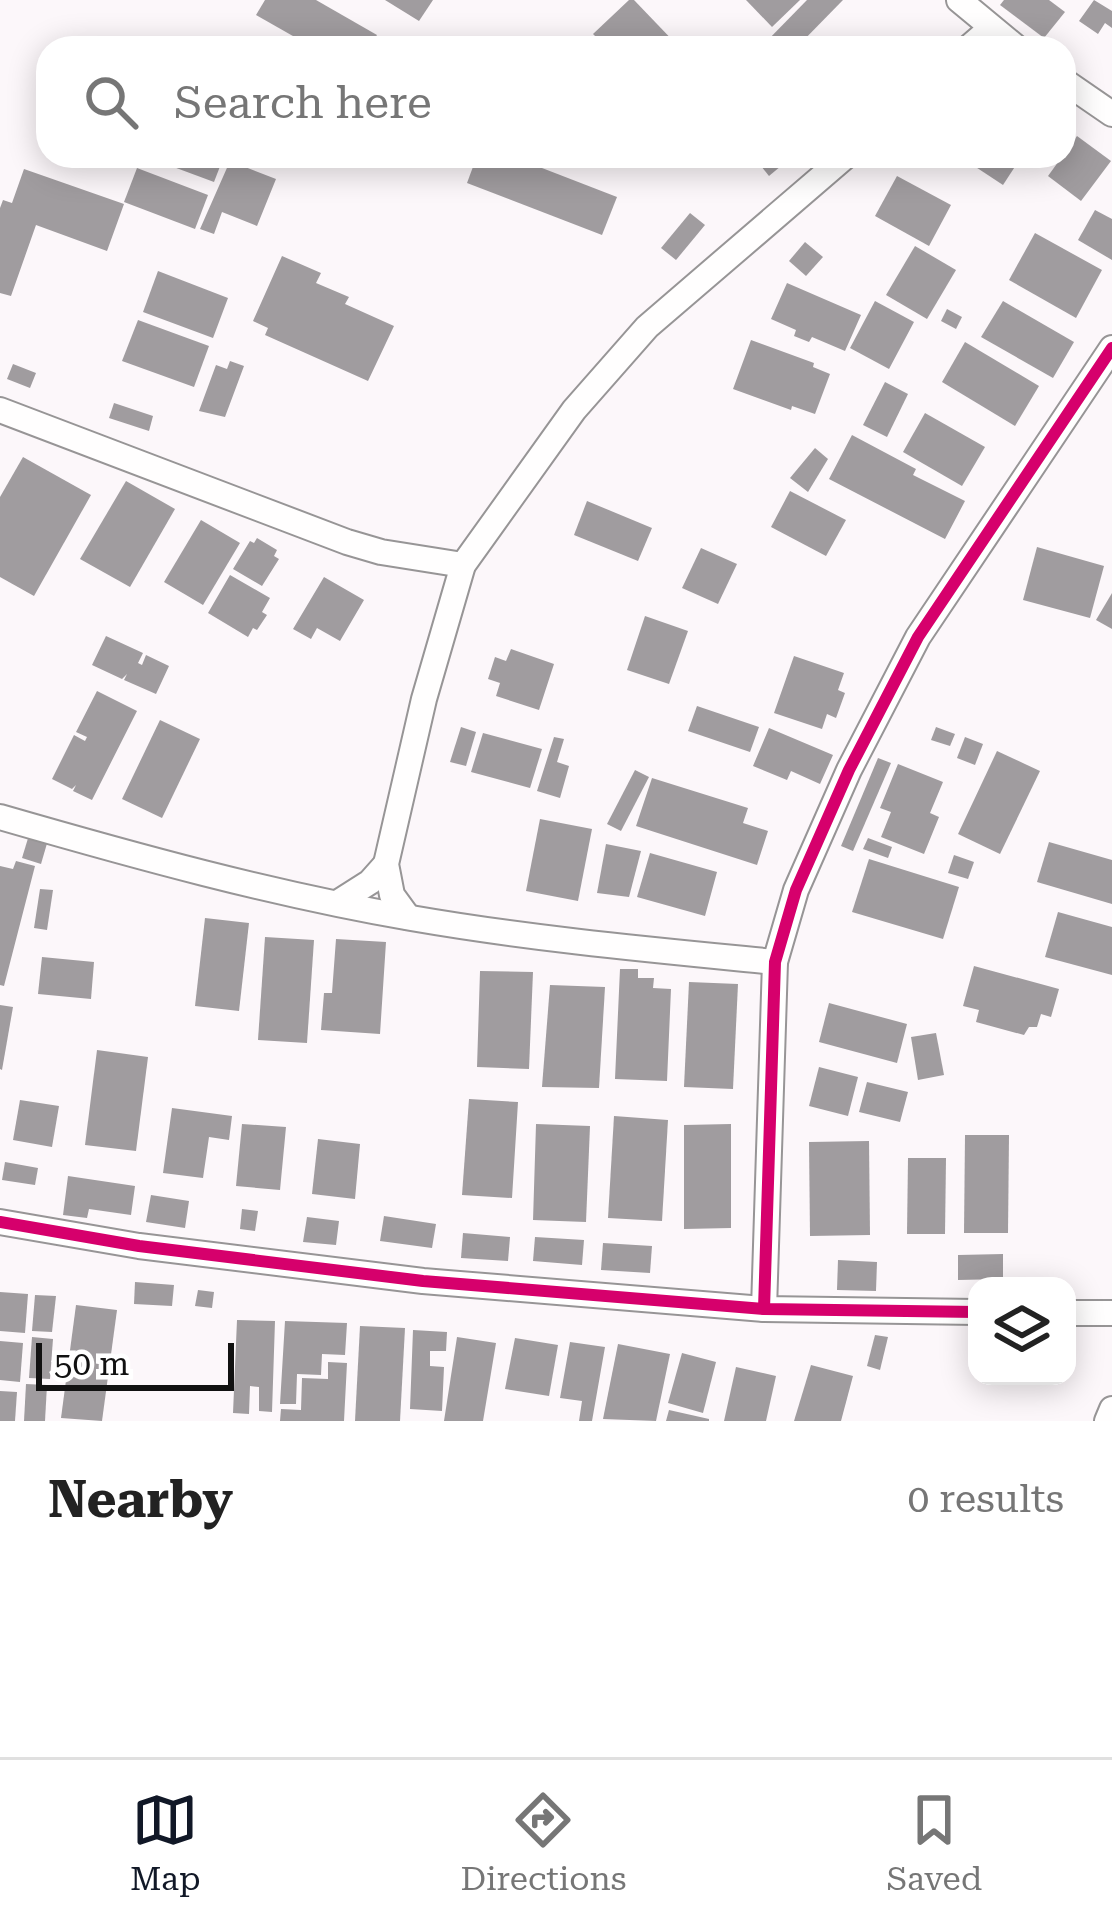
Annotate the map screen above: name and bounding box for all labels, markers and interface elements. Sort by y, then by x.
search box [36,36,1076,168]
icon: search [78,69,144,135]
text: Search here [174,76,432,129]
map controls [968,1277,1076,1385]
button: layers [968,1277,1076,1385]
scale bar [36,1337,234,1390]
text: 50 m [54,1344,129,1383]
text: Nearby [48,1470,233,1529]
text: 0 results [907,1476,1064,1522]
tab: Map [130,1787,201,1898]
tab: Directions [460,1787,626,1898]
tab: Saved [886,1787,982,1898]

